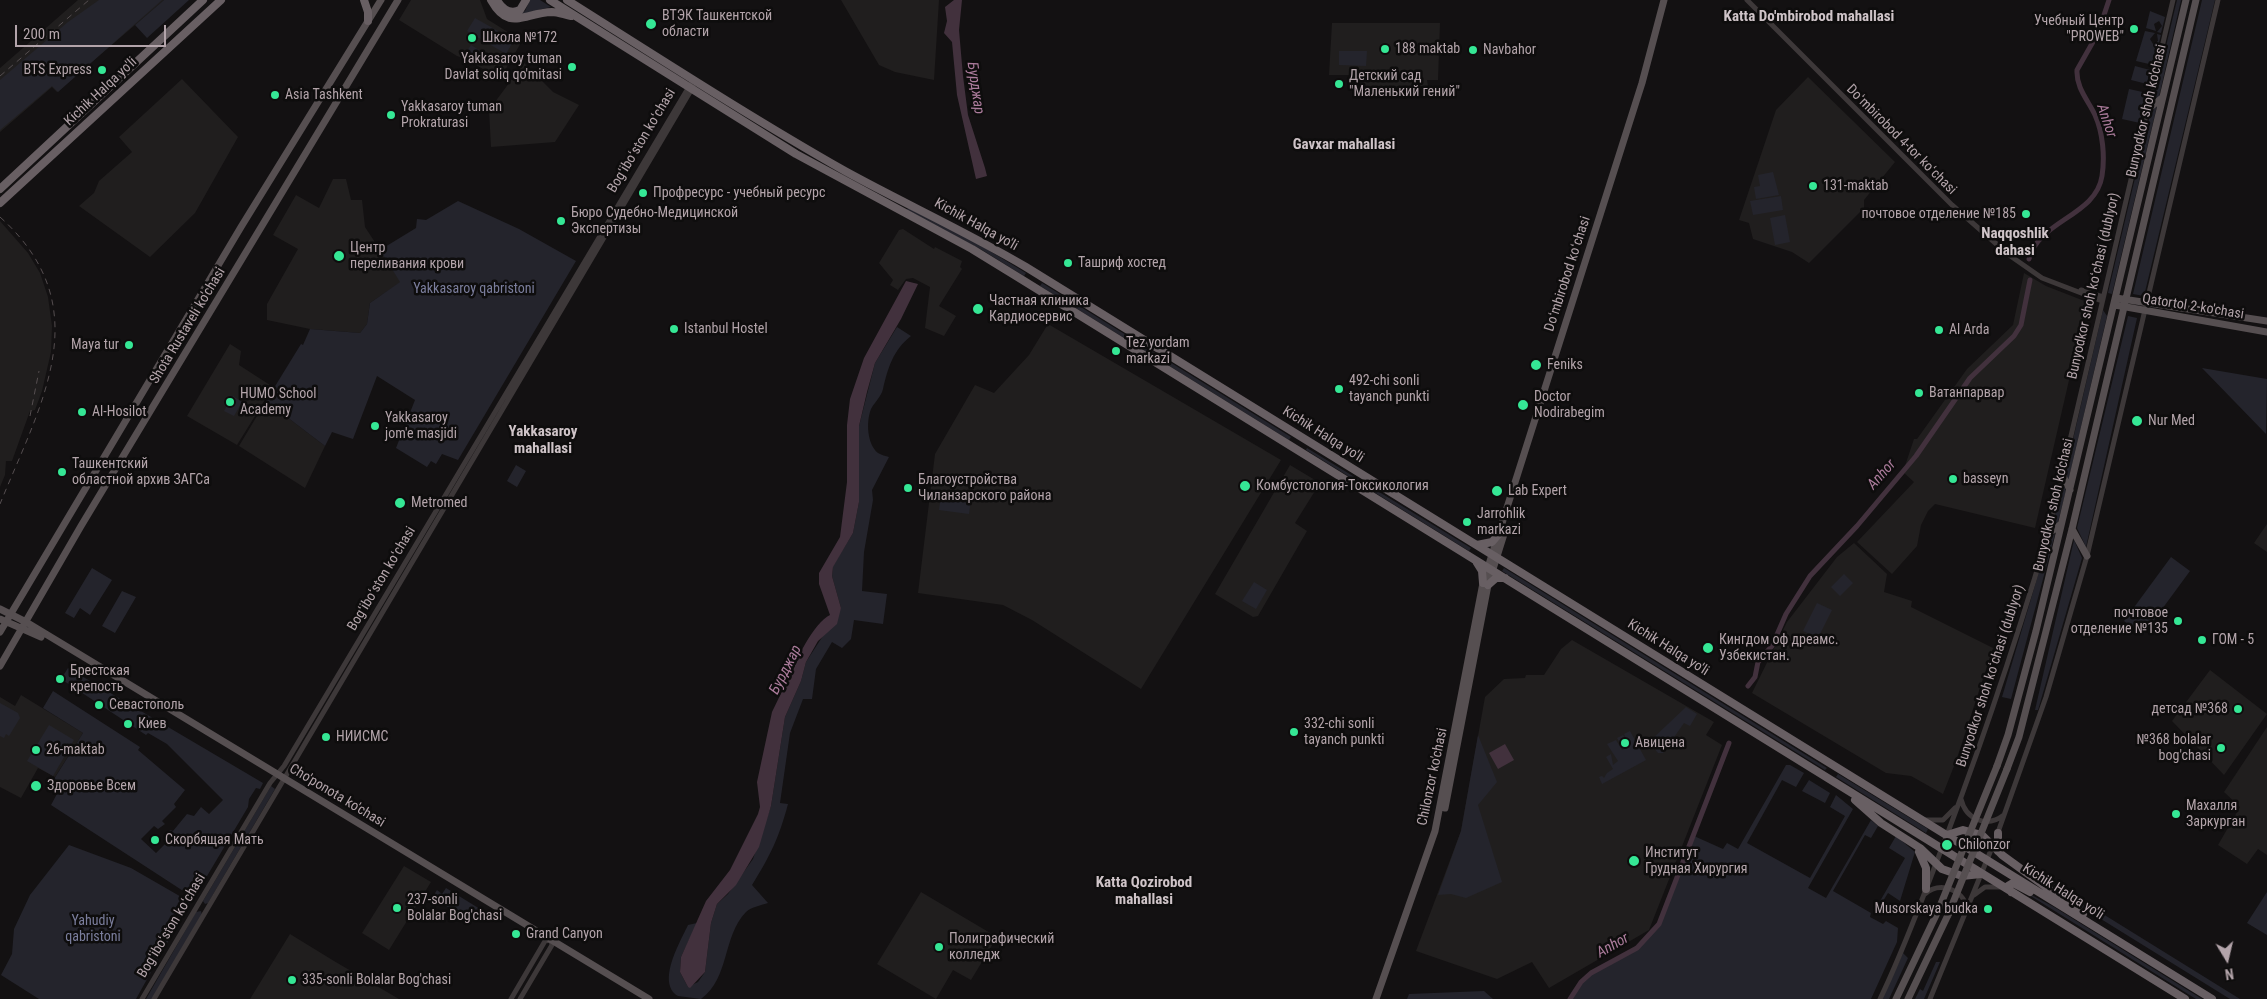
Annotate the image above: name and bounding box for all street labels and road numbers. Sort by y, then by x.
street label: Bunyodkor shoh ko'chasi [2124,43,2170,179]
street label: Kichik Halqa yo'li [61,54,141,130]
street label: Doʻmbirobod 4-tor koʻchasi [1842,81,1960,199]
street label: Bogʻiboʻston koʻchasi [604,86,680,196]
street label: Bunyodkor shoh koʻchasi (dublyor) [2064,191,2124,381]
street label: Kichik Halqa yo'li [931,195,1021,255]
street label: Doʻmbirobod koʻchasi [1541,214,1595,334]
street label: Shota Rustaveli ko'chasi [147,265,229,387]
street label: Qatortol 2-ko'chasi [2141,291,2245,323]
street label: Kichik Halqa yo'li [1279,403,1367,467]
street label: Bunyodkor shoh ko'chasi [2031,437,2077,573]
street label: Bogʻiboʻston koʻchasi [344,524,420,634]
street label: Bunyodkor shoh koʻchasi (dublyor) [1954,583,2028,769]
street label: Kichik Halqa yo'li [1624,616,1712,680]
street label: Chilonzor ko'chasi [1414,727,1452,827]
street label: Cho'ponota ko'chasi [286,761,388,831]
street label: Kichik Halqa yo'li [2019,860,2107,924]
street label: Bogʻiboʻston koʻchasi [134,871,210,981]

